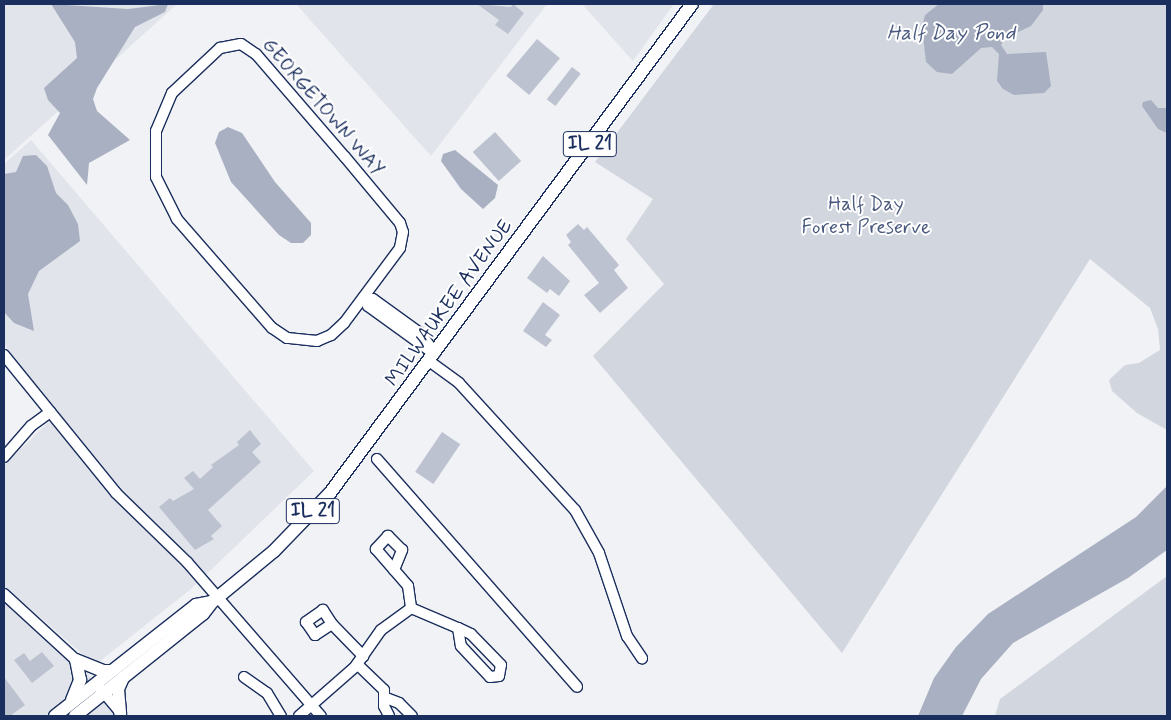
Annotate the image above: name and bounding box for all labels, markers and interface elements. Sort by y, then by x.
water label: Half Day Pond [888,20,1014,46]
street label: GEORGETOWN WAY [257,33,389,181]
road number: IL 21 [562,128,618,160]
park label: Half Day Forest Preserve [802,193,930,240]
street label: MILWAUKEE AVENUE [380,214,518,392]
road number: IL 21 [286,494,340,528]

